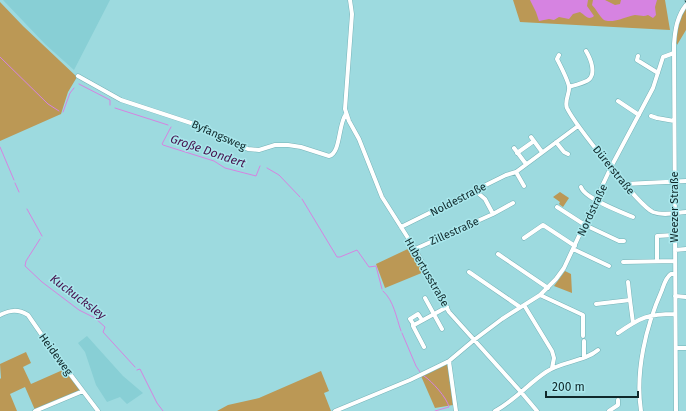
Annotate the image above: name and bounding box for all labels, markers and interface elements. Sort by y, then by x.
street label: Byfangsweg [190,118,248,153]
water label: Große Dondert [169,132,248,171]
street label: Dürerstraße [590,143,637,197]
street label: Weezer Straße [668,171,681,243]
street label: Noldestraße [428,180,488,219]
street label: Nordstraße [575,182,610,238]
street label: Zillestraße [427,215,481,248]
street label: Hubertusstraße [402,235,452,309]
water label: Kuckucksley [47,272,110,323]
street label: Heideweg [36,331,75,378]
scale bar [546,373,638,399]
text: 200 m [552,380,585,394]

